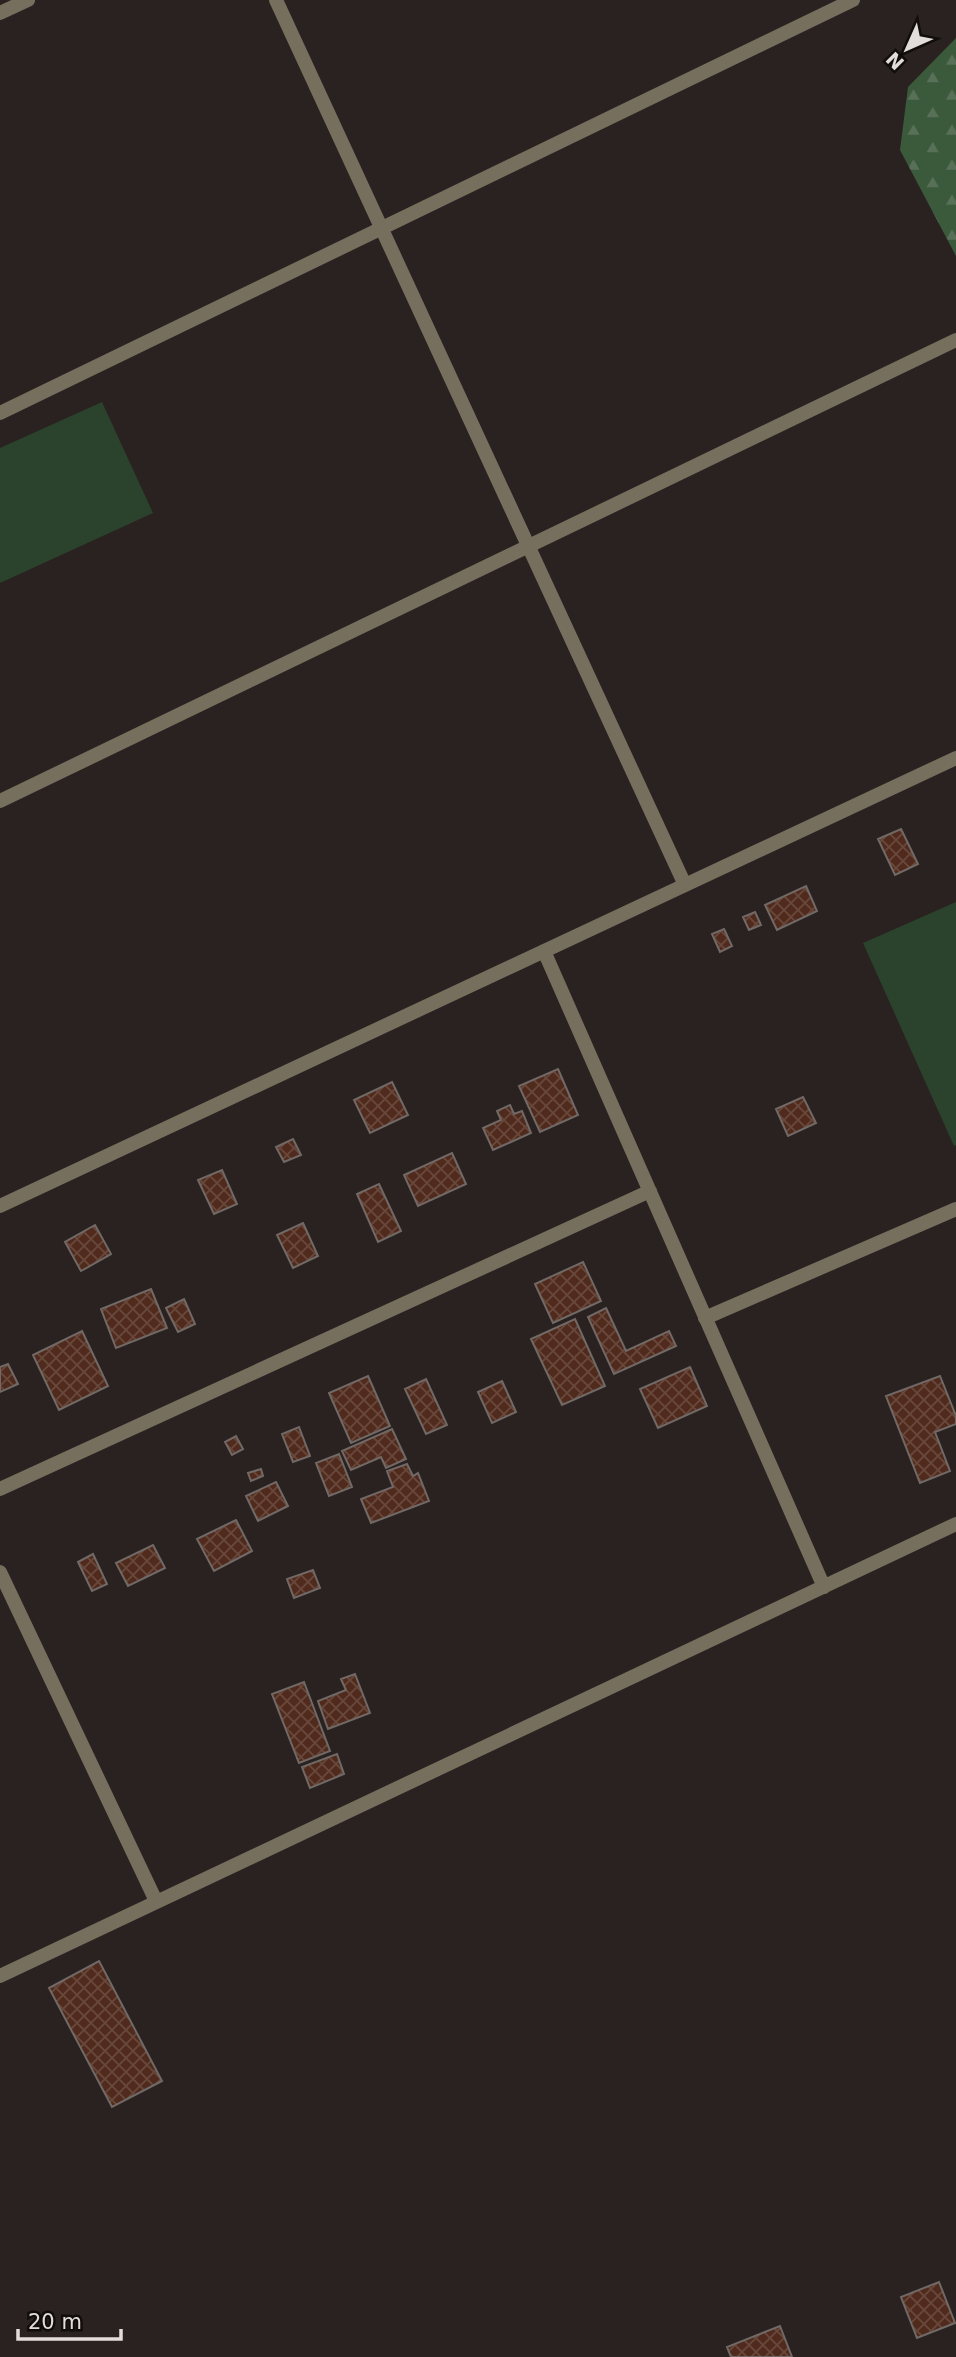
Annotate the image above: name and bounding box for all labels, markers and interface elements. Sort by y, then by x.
north arrow [872,14,942,84]
text: N [882,48,908,74]
scale bar [18,2298,121,2342]
text: 20 m [28,2310,82,2334]

